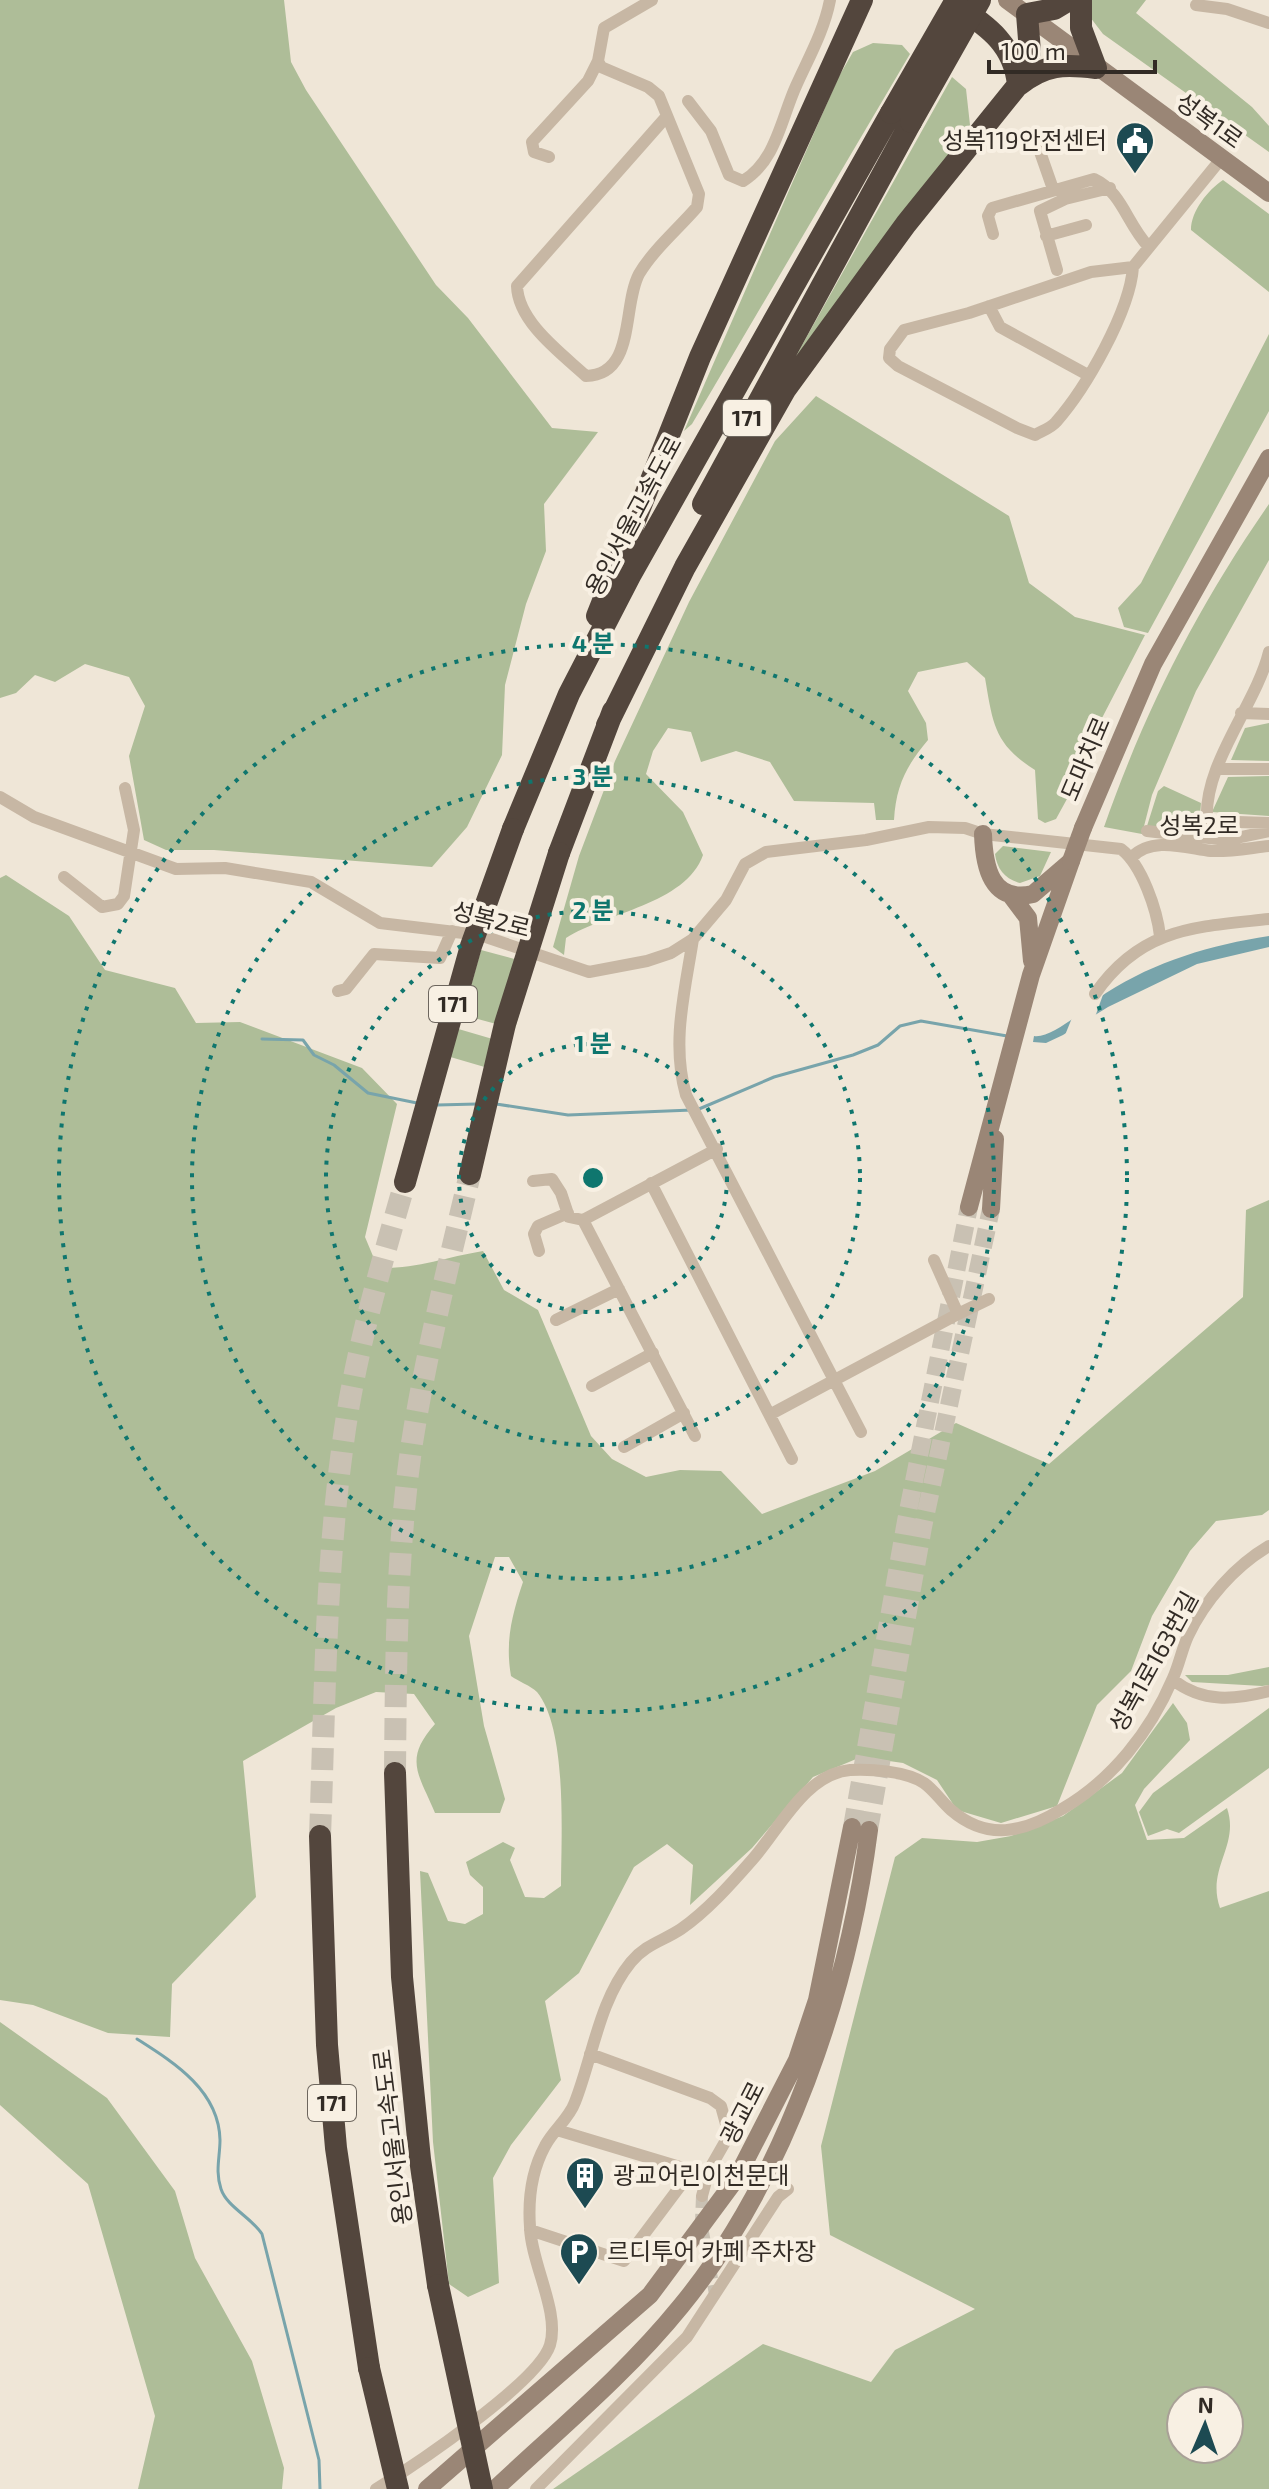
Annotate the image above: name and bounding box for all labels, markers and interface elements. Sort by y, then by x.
scale bar [989,24,1155,74]
text: 100 m [1001,36,1066,65]
street label: 성복1로 [1171,86,1249,154]
public building icon: 성복119안전센터 [1114,120,1156,175]
place label: 성복119안전센터 [942,125,1107,154]
road number: 171 [723,400,771,436]
street label: 용인서울고속도로 [578,431,687,600]
text: 4 분 [572,628,614,657]
street label: 도마치로 [1054,712,1115,805]
text: 3 분 [573,761,613,790]
street label: 성복2로 [1159,810,1239,839]
street label: 성복2로 [449,895,534,942]
text: 2 분 [572,895,614,924]
road number: 171 [429,986,477,1022]
text: 1 분 [574,1028,612,1057]
centre of rings [579,1164,607,1192]
street label: 성복1로163번길 [1102,1586,1203,1737]
street label: 용인서울고속도로 [366,2048,417,2227]
street label: 광교로 [714,2076,770,2148]
road number: 171 [308,2085,356,2121]
building icon: 광교어린이천문대 [564,2155,606,2210]
place label: 광교어린이천문대 [613,2160,790,2189]
parking icon: 르디투어 카페 주차장 [558,2231,600,2286]
place label: 르디투어 카페 주차장 [607,2236,816,2265]
north arrow [1165,2385,1245,2465]
text: N [1197,2391,1214,2417]

